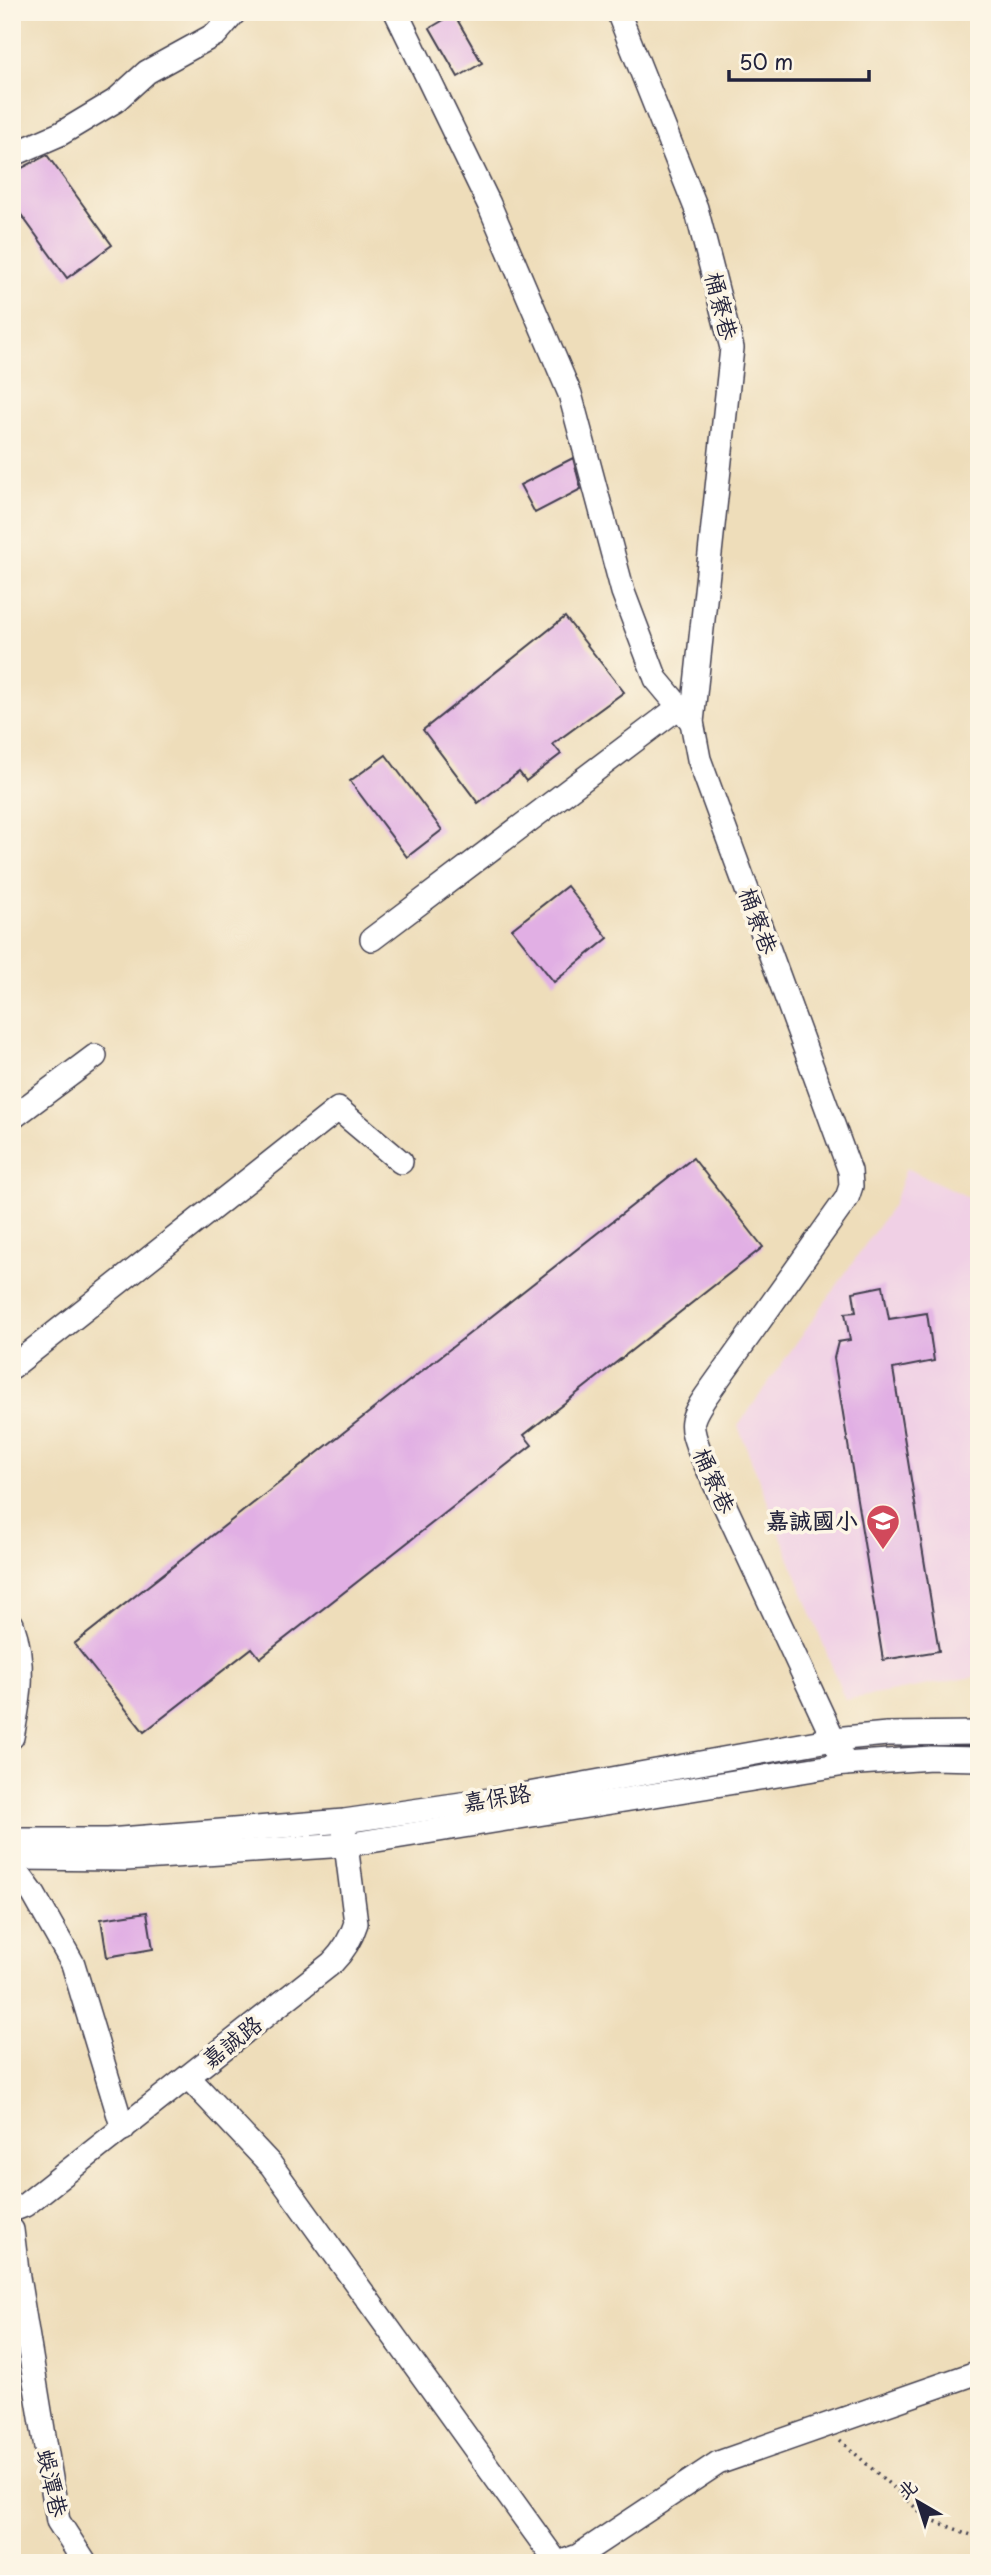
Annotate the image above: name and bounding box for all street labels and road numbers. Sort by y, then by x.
street label: 桶寮巷 [697,268,748,344]
street label: 桶寮巷 [731,882,788,960]
street label: 桶寮巷 [685,1442,746,1520]
street label: 嘉保路 [460,1774,534,1819]
street label: 嘉誠路 [193,2006,269,2076]
street label: 蜈潭巷 [29,2445,78,2521]

